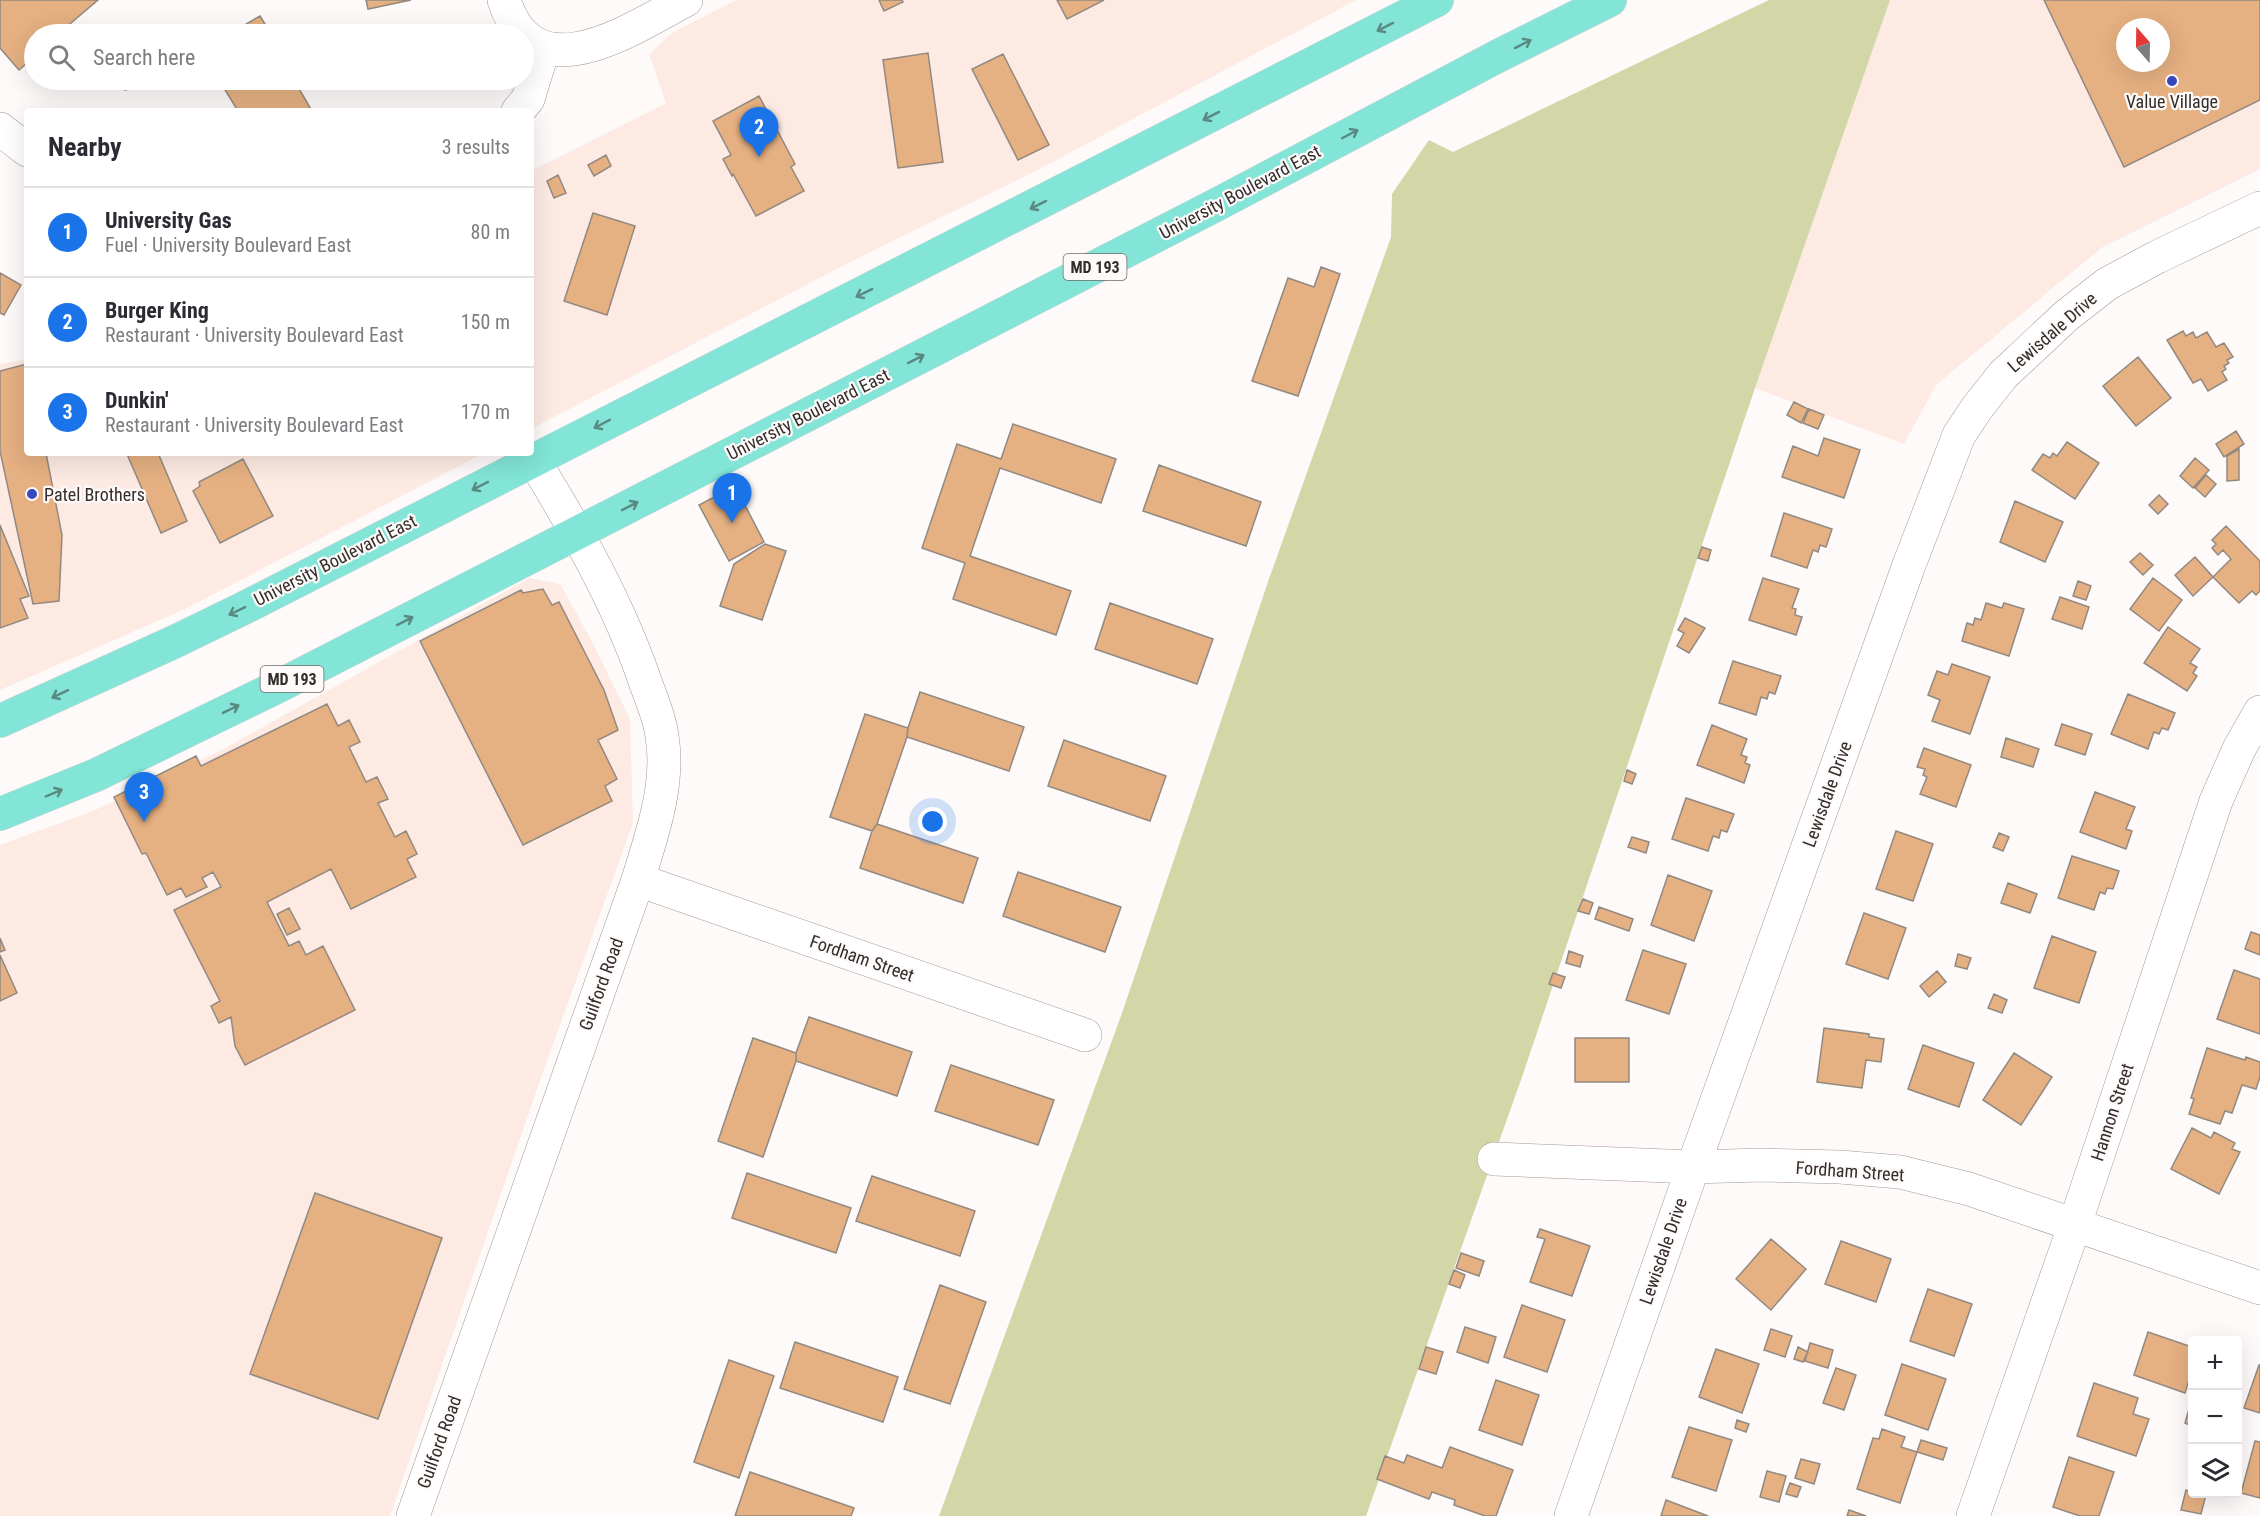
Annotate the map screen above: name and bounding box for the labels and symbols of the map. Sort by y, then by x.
north arrow [2116,18,2170,72]
one-way arrow [1376,22,1394,33]
one-way arrow [1513,38,1531,49]
marker: Value Village [2165,74,2179,88]
place label: Value Village [2126,91,2218,112]
pin: 2 [740,108,778,157]
one-way arrow [1203,111,1221,122]
one-way arrow [1341,128,1359,140]
street label: University Boulevard East [1156,141,1324,243]
one-way arrow [1029,199,1047,211]
road number: MD 193 [1064,254,1126,280]
one-way arrow [855,287,873,299]
street label: Lewisdale Drive [2003,288,2101,376]
one-way arrow [906,353,924,364]
street label: University Boulevard East [723,364,893,464]
one-way arrow [593,419,611,430]
pin: 1 [712,474,752,523]
one-way arrow [472,481,490,492]
place label: Patel Brothers [44,484,145,505]
marker: Patel Brothers [25,487,39,501]
one-way arrow [621,500,639,511]
street label: University Boulevard East [250,510,420,610]
one-way arrow [228,606,246,618]
one-way arrow [395,615,413,627]
road number: MD 193 [260,666,324,692]
one-way arrow [52,688,70,700]
one-way arrow [221,703,239,715]
street label: Lewisdale Drive [1798,738,1856,850]
pin: 3 [124,772,164,822]
one-way arrow [45,787,63,798]
your location [918,807,947,836]
street label: Fordham Street [807,930,917,986]
street label: Guilford Road [575,935,627,1033]
street label: Hannon Street [2086,1061,2138,1163]
street label: Fordham Street [1795,1157,1905,1185]
street label: Lewisdale Drive [1635,1195,1691,1307]
street label: Guilford Road [413,1393,465,1491]

